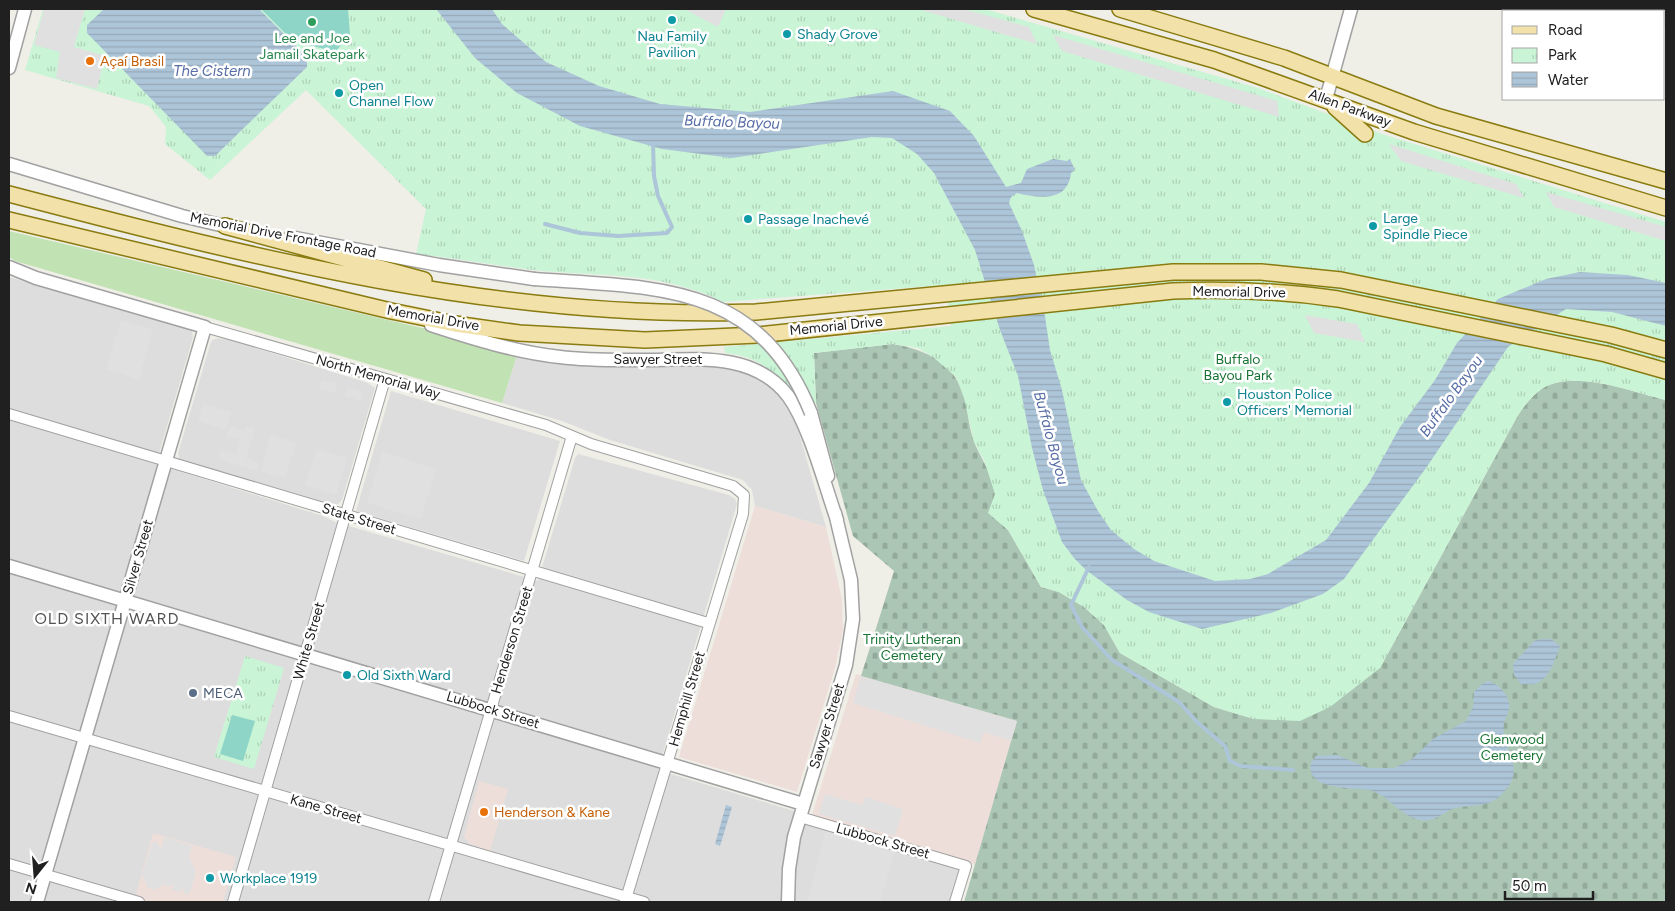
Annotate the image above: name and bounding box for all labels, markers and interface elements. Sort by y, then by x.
legend [1502,10,1665,100]
marker: Nau Family Pavilion [666,14,678,26]
marker: Lee and Joe Jamail Skatepark [306,16,318,28]
text: Road [1548,21,1583,39]
place label: Shady Grove [797,26,878,43]
place label: Nau Family Pavilion [637,28,707,61]
marker: Shady Grove [781,28,793,40]
place label: Lee and Joe Jamail Skatepark [259,30,365,63]
text: Park [1548,46,1577,64]
place label: Açaí Brasil [100,53,164,70]
marker: Açaí Brasil [84,55,96,67]
water label: The Cistern [173,62,251,80]
text: Water [1548,71,1588,89]
place label: Open Channel Flow [349,77,433,110]
street label: Allen Parkway [1306,85,1394,131]
marker: Open Channel Flow [333,87,345,99]
water label: Buffalo Bayou [684,111,780,133]
street label: Memorial Drive Frontage Road [189,209,377,261]
place label: Large Spindle Piece [1383,210,1468,243]
place label: Passage Inachevé [758,211,869,228]
marker: Passage Inachevé [742,213,754,225]
marker: Large Spindle Piece [1367,220,1379,232]
street label: Memorial Drive [1192,283,1286,301]
street label: Memorial Drive [385,302,481,335]
street label: Memorial Drive [789,313,884,339]
street label: North Memorial Way [314,351,443,403]
street label: Sawyer Street [614,351,702,368]
park label: Buffalo Bayou Park [1204,351,1273,384]
water label: Buffalo Bayou [1416,352,1486,440]
place label: Houston Police Officers' Memorial [1237,386,1352,419]
water label: Buffalo Bayou [1030,389,1072,487]
marker: Houston Police Officers' Memorial [1221,396,1233,408]
street label: State Street [320,500,398,538]
street label: Silver Street [119,518,157,596]
street label: Henderson Street [488,584,536,696]
street label: White Street [290,600,328,682]
district label: OLD SIXTH WARD [34,609,180,628]
park label: Trinity Lutheran Cemetery [863,631,961,664]
street label: Hemphill Street [665,649,709,749]
place label: Old Sixth Ward [357,667,451,684]
marker: Old Sixth Ward [341,669,353,681]
street label: Sawyer Street [806,681,848,771]
place label: MECA [203,685,243,702]
marker: MECA [187,687,199,699]
street label: Lubbock Street [444,688,542,732]
park label: Glenwood Cemetery [1480,731,1544,764]
street label: Kane Street [288,791,364,827]
place label: Henderson & Kane [494,804,610,821]
marker: Henderson & Kane [478,806,490,818]
street label: Lubbock Street [834,820,932,862]
north arrow [10,851,60,901]
scale bar [1505,868,1592,900]
place label: Workplace 1919 [220,870,317,887]
marker: Workplace 1919 [204,872,216,884]
text: 50 m [1512,877,1547,895]
text: N [24,878,39,898]

